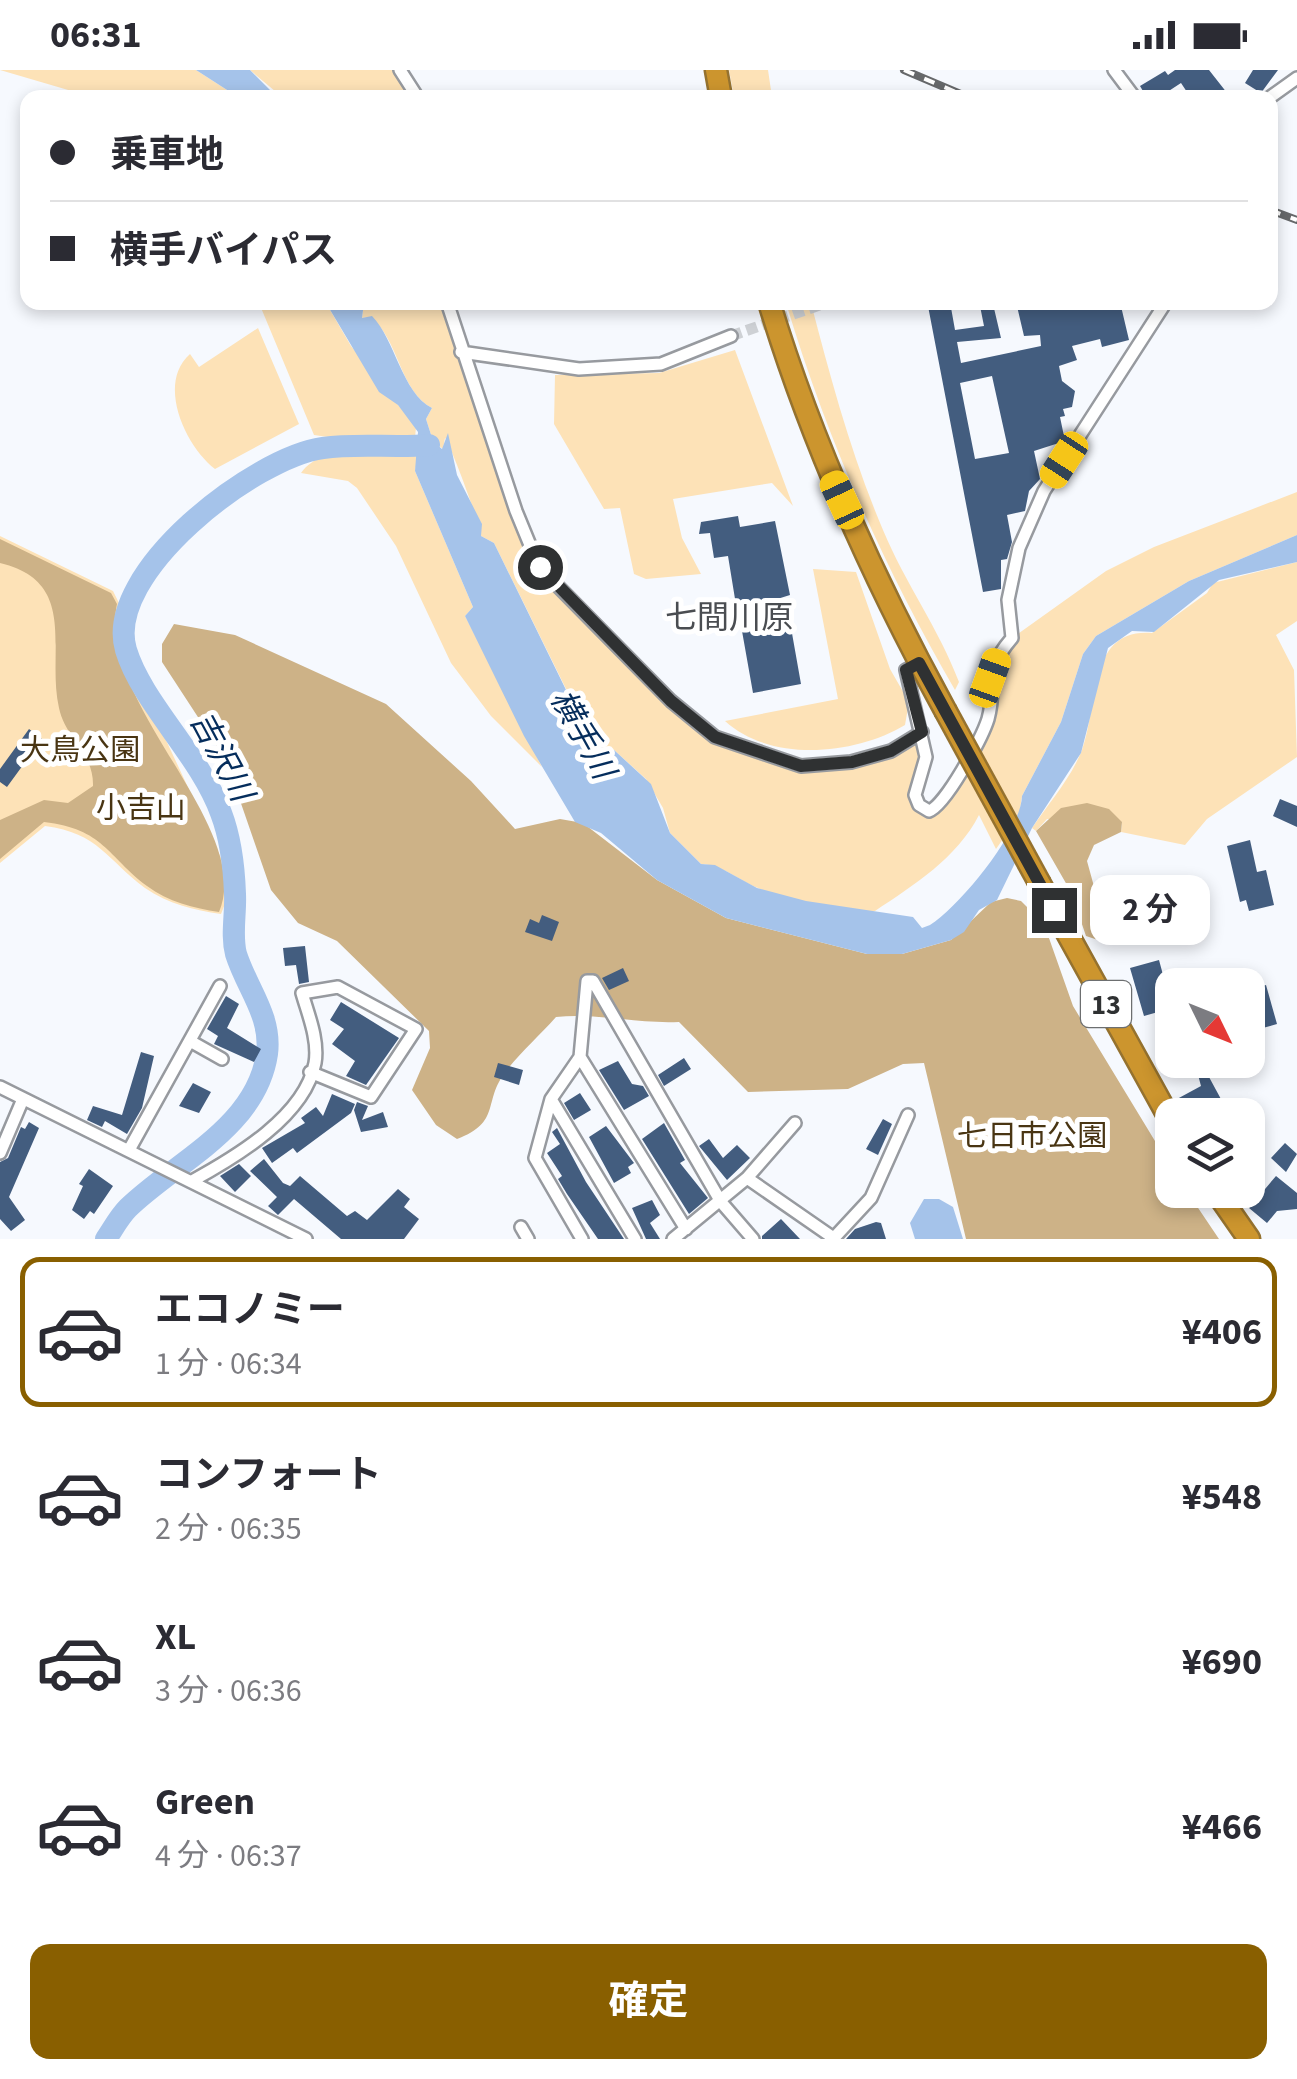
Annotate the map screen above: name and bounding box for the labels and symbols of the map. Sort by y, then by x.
car [1035,427,1093,493]
car [816,466,868,534]
route start [518,545,563,590]
district label: 七間川原 [665,595,793,641]
car [966,645,1014,711]
water label: 横手川 [539,681,627,790]
water label: 吉沢川 [178,703,265,812]
park label: 大鳥公園 [20,729,140,772]
park label: 小吉山 [96,787,186,830]
callout: 2 分 [1089,875,1209,945]
route end [1032,888,1077,933]
north arrow [1155,968,1265,1078]
road number: 13 [1081,981,1131,1027]
park label: 七日市公園 [957,1115,1107,1158]

